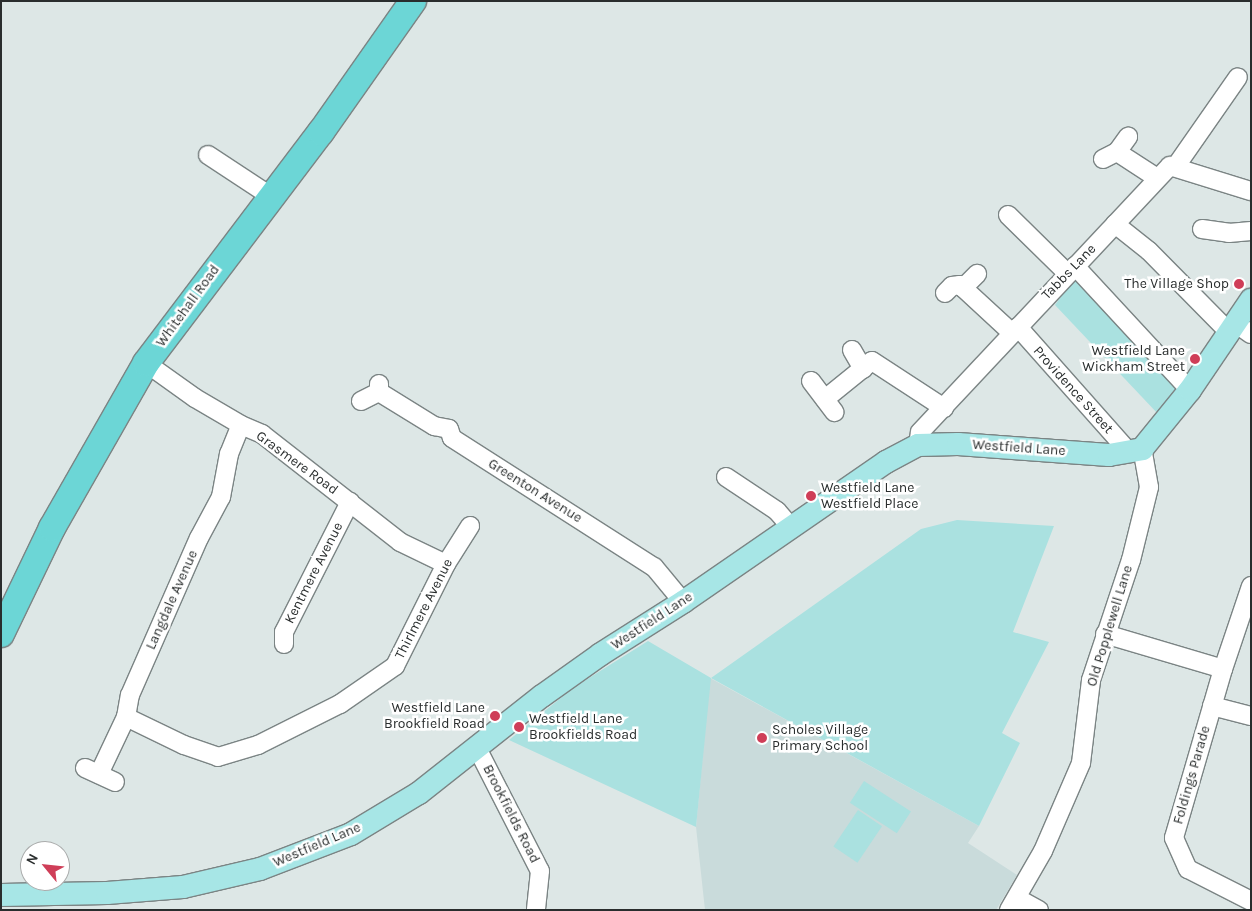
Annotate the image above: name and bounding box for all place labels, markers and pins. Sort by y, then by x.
place label: The Village Shop [1124,276,1229,292]
marker: The Village Shop [1233,278,1245,290]
place label: Westfield Lane Wickham Street [1082,343,1185,376]
marker: Westfield Lane Wickham Street [1189,353,1201,365]
place label: Westfield Lane Westfield Place [821,480,918,512]
marker: Westfield Lane Westfield Place [805,490,817,502]
place label: Westfield Lane Brookfield Road [384,700,485,732]
marker: Westfield Lane Brookfield Road [489,710,501,722]
place label: Westfield Lane Brookfields Road [529,711,637,744]
marker: Westfield Lane Brookfields Road [513,721,525,733]
place label: Scholes Village Primary School [772,722,868,754]
marker: Scholes Village Primary School [756,732,768,744]

